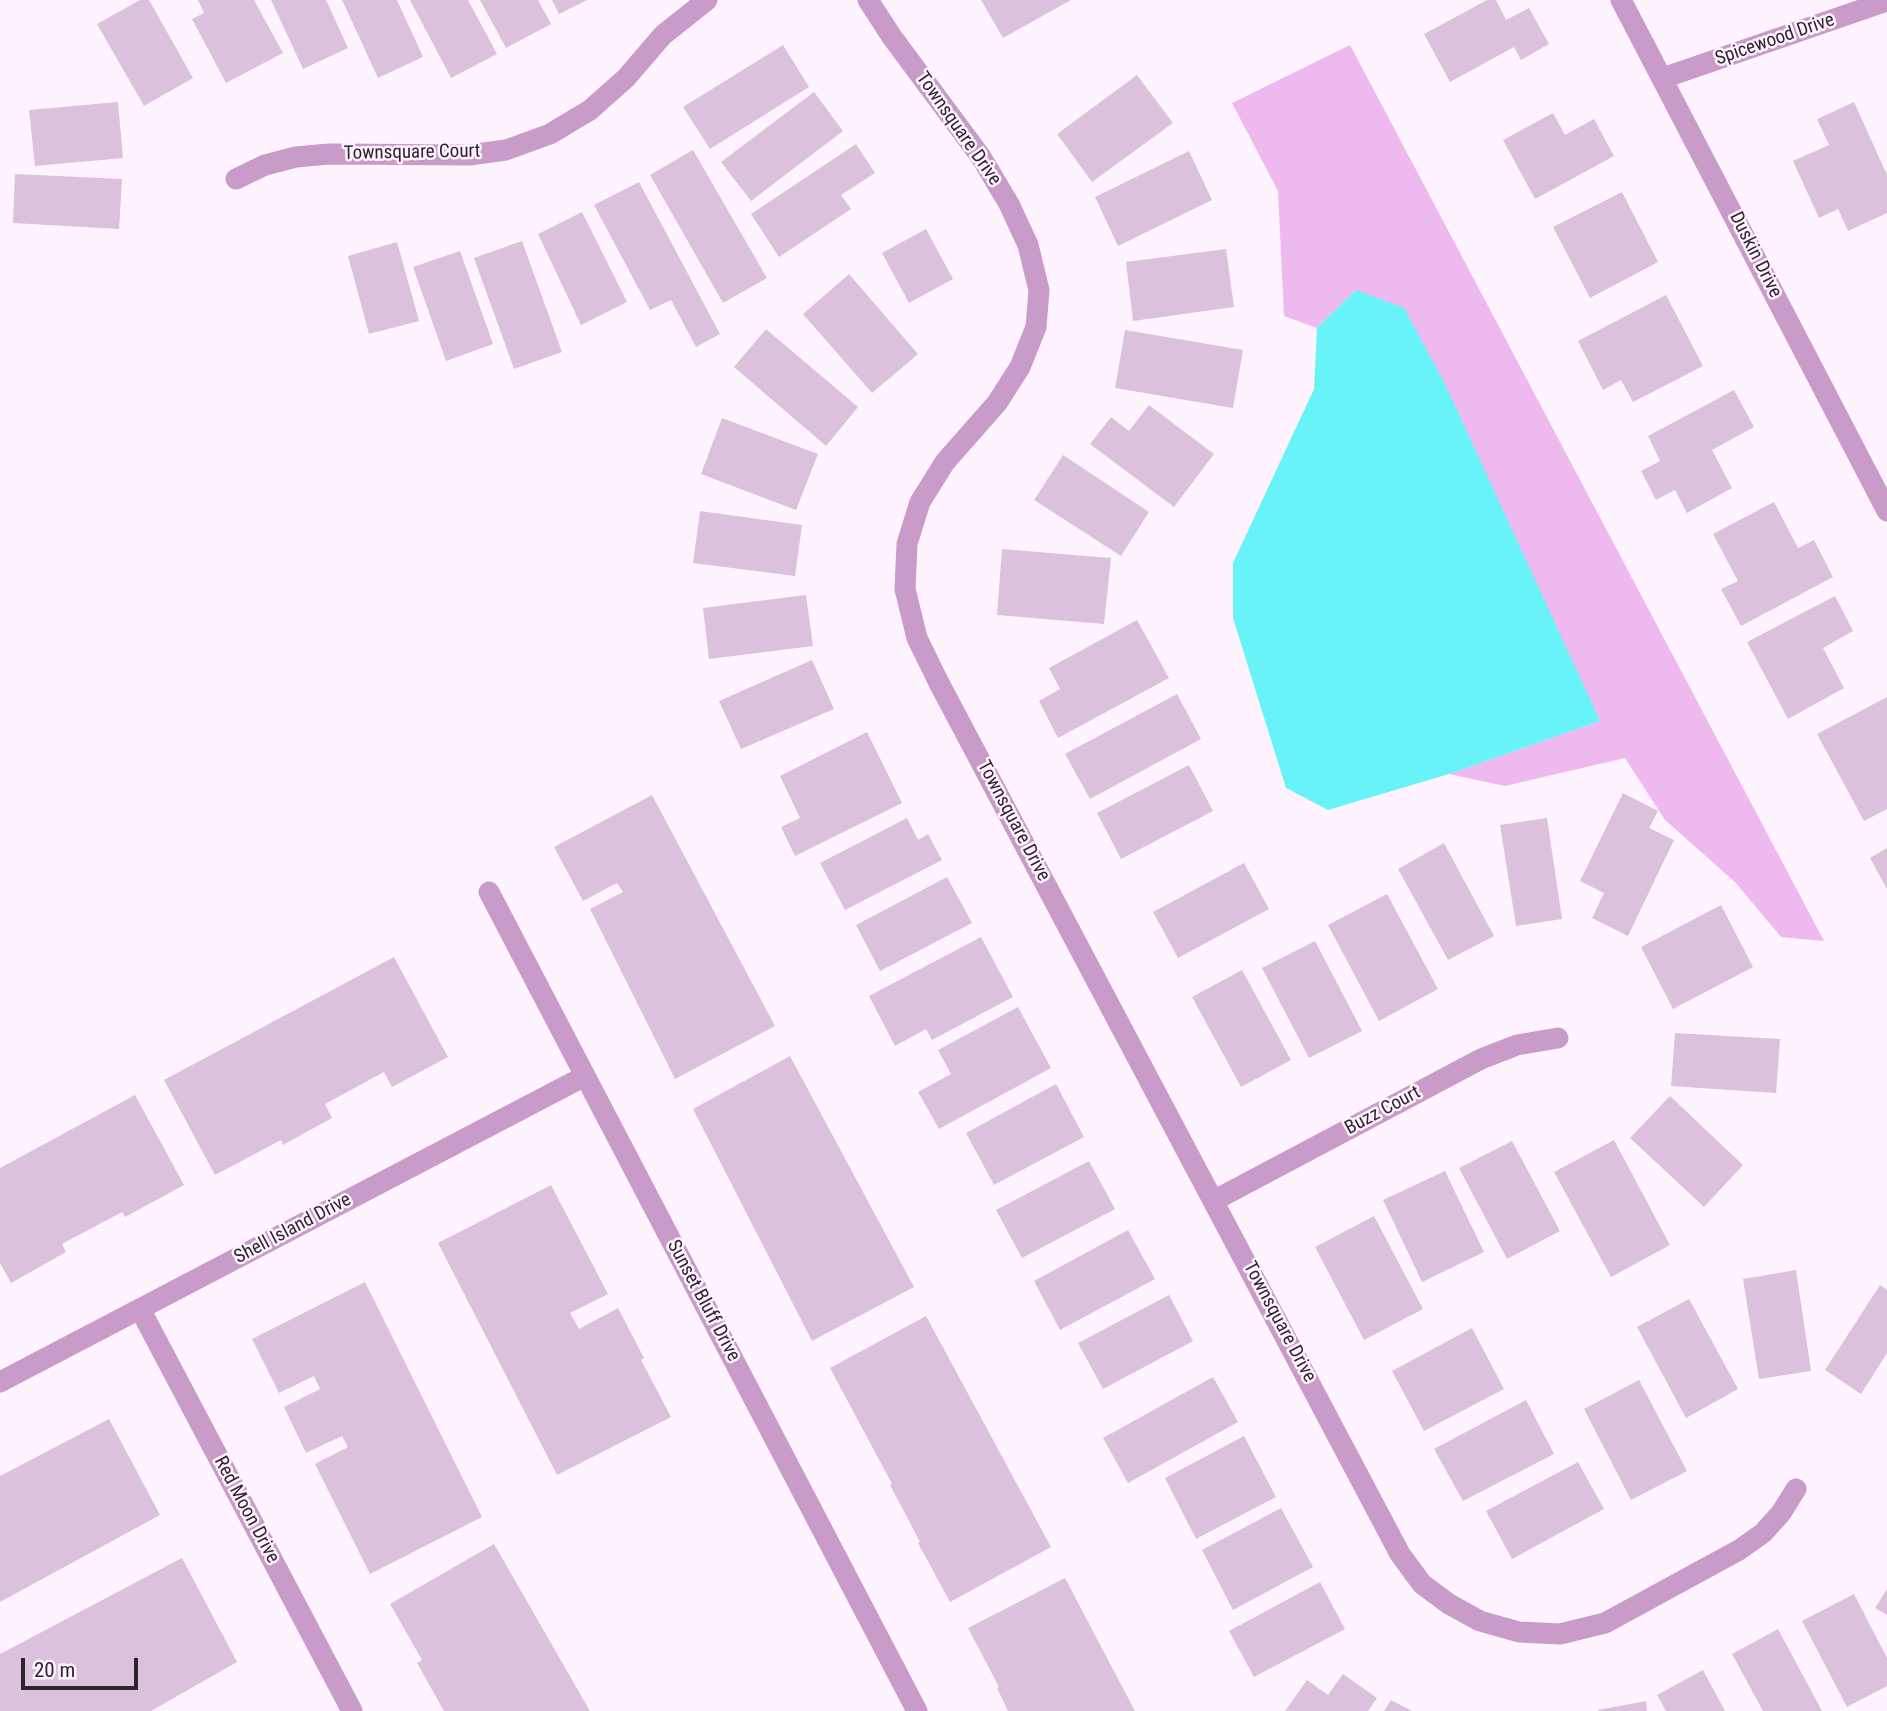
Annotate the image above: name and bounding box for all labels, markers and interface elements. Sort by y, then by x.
street label: Spicewood Drive [1712,9,1838,71]
street label: Townsquare Drive [910,68,1006,190]
street label: Townsquare Court [343,140,481,166]
street label: Duskin Drive [1724,208,1786,302]
street label: Townsquare Drive [972,757,1054,885]
street label: Buzz Court [1341,1082,1425,1140]
street label: Shell Island Drive [231,1189,355,1269]
street label: Sunset Bluff Drive [661,1236,745,1366]
street label: Townsquare Drive [1238,1258,1320,1386]
street label: Red Moon Drive [208,1453,284,1567]
scale bar [24,1644,142,1688]
text: 20 m [34,1658,75,1682]

